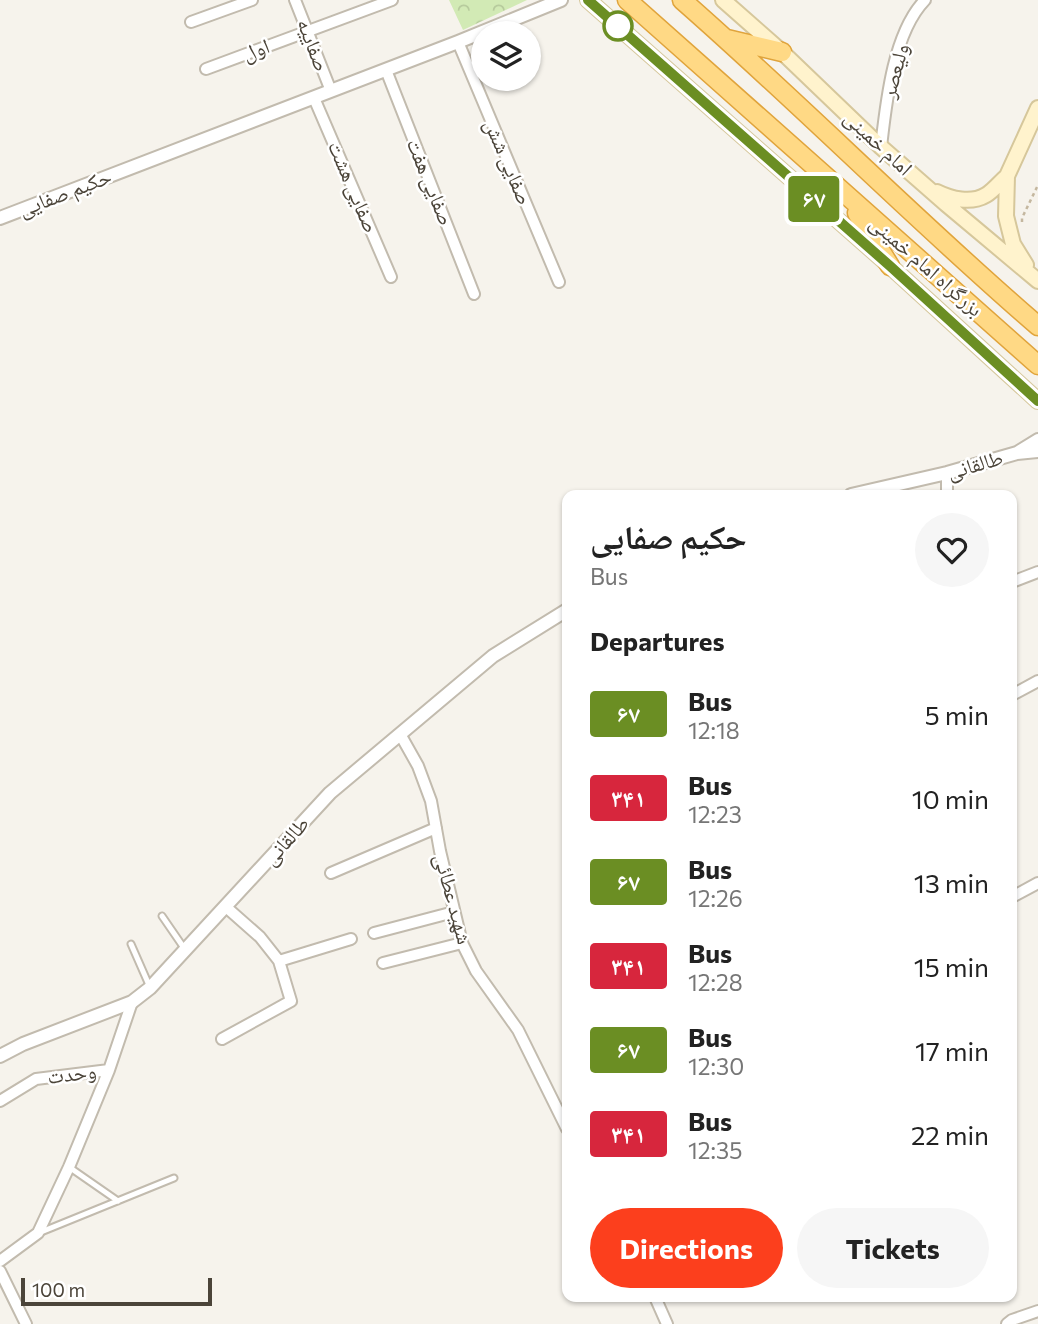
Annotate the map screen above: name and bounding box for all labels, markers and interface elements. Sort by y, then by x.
unlabelled marker [603,11,633,41]
street label: صفاییه [293,15,336,74]
map controls [471,21,541,91]
button: layers [471,21,541,91]
street label: اول [238,32,273,66]
street label: ولیعصر [874,41,913,102]
street label: امام خمینی [838,104,918,182]
street label: صفایی شش [478,115,539,209]
street label: صفایی هفت [401,134,460,229]
street label: صفایی هشت [322,137,385,237]
street label: حکیم صفایی [15,163,115,223]
line badge: ۶۷ [782,176,846,222]
text: ۶۷ [802,184,826,213]
street label: بزرگراه امام خمینی [863,209,989,323]
street label: طالقانی [944,444,1006,485]
button: heart [915,513,989,587]
text: حکیم صفایی [590,515,747,556]
text: Bus [590,562,628,590]
text: Departures [590,625,725,656]
text: Bus [688,685,732,716]
text: ۶۷ [617,699,640,728]
text: 5 min [925,699,989,730]
text: 12:18 [688,716,740,744]
text: Bus [688,769,732,800]
text: ۳۴۱ [611,783,646,812]
text: 10 min [912,783,989,814]
text: 12:23 [688,800,742,828]
street label: طالقانی [256,810,315,871]
street label: شهید عطائی [428,851,479,947]
text: Bus [688,853,732,884]
text: ۶۷ [617,867,640,896]
text: 13 min [914,867,989,898]
text: 12:26 [688,884,743,912]
text: Bus [688,937,732,968]
text: ۳۴۱ [611,951,646,980]
text: 15 min [914,951,989,982]
text: 12:28 [688,968,743,996]
text: Bus [688,1021,732,1052]
text: ۶۷ [617,1035,640,1064]
text: 17 min [915,1035,989,1066]
text: 12:30 [688,1052,744,1080]
street label: وحدت [46,1057,98,1088]
text: Bus [688,1105,732,1136]
text: ۳۴۱ [611,1119,646,1148]
text: 22 min [911,1119,989,1150]
text: 12:35 [688,1136,742,1164]
button: Directions [590,1208,783,1288]
button: Tickets [797,1208,989,1288]
scale bar [21,1275,212,1307]
text: 100 m [32,1278,85,1301]

